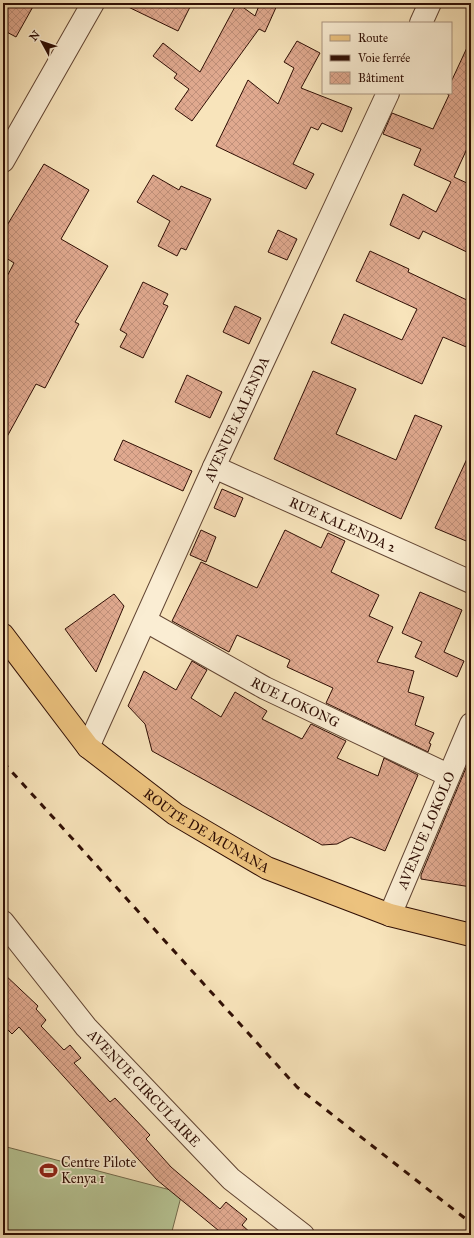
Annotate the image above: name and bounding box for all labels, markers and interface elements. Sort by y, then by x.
north arrow [22,22,62,62]
legend [322,22,452,94]
text: N [27,28,43,44]
text: Route [358,31,388,45]
text: Voie ferrée [357,51,410,65]
text: Bâtiment [358,71,405,85]
street label: AVENUE KALENDA [200,353,273,485]
street label: RUE KALENDA 2 [286,494,399,556]
street label: RUE LOKONG [248,674,342,731]
street label: AVENUE LOKOLO [394,769,459,893]
street label: ROUTE DE MUNANA [140,785,273,877]
street label: AVENUE CIRCULAIRE [83,1025,204,1151]
place label: Centre Pilote Kenya 1 [61,1154,137,1187]
sports icon: Centre Pilote Kenya 1 [38,1160,58,1180]

